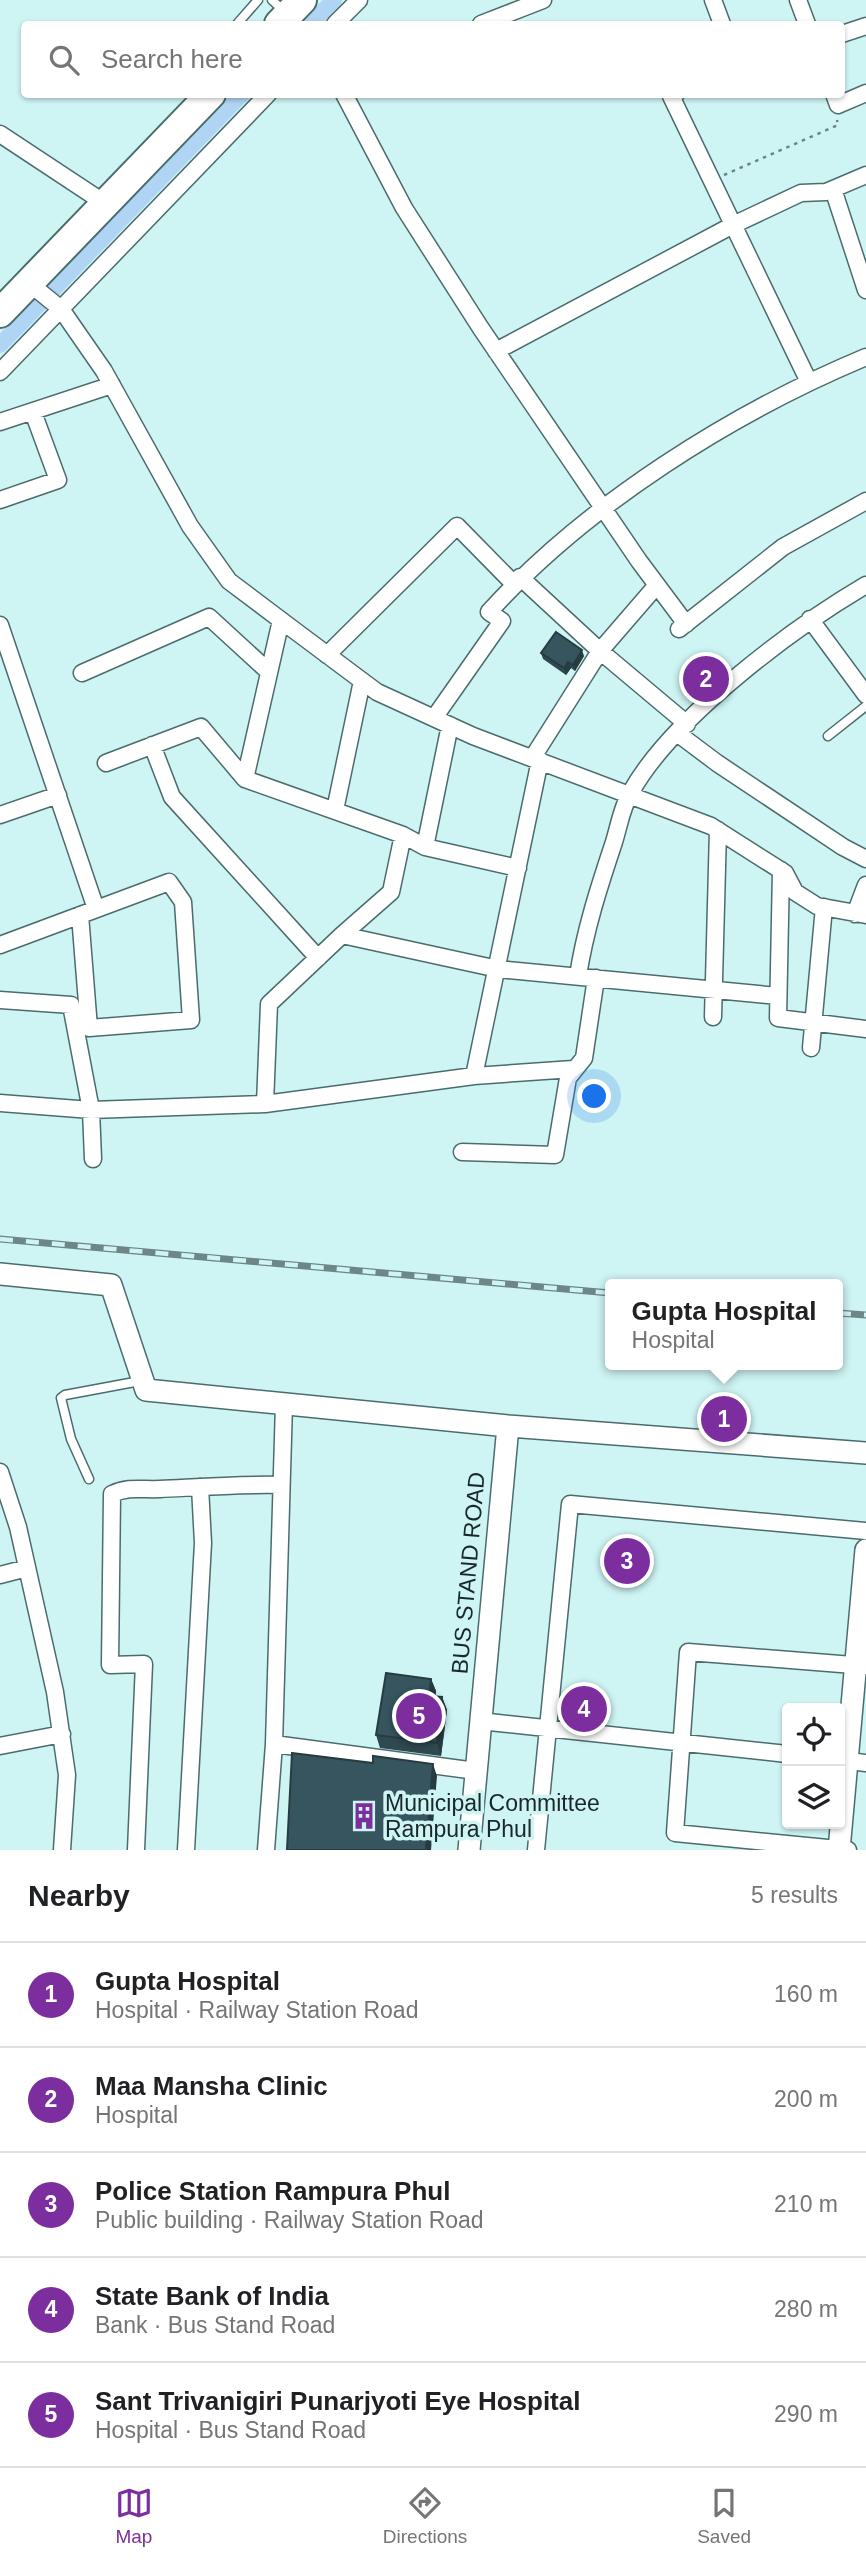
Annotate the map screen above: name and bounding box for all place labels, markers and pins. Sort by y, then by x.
pin: 2 [683,653,729,705]
pin: 1 [701,1393,747,1445]
pin: 3 [604,1535,650,1587]
pin: 4 [561,1683,607,1735]
pin: 5 [396,1690,442,1742]
place label: Municipal Committee Rampura Phul [385,1790,600,1842]
building icon: Municipal Committee Rampura Phul [349,1801,379,1831]

